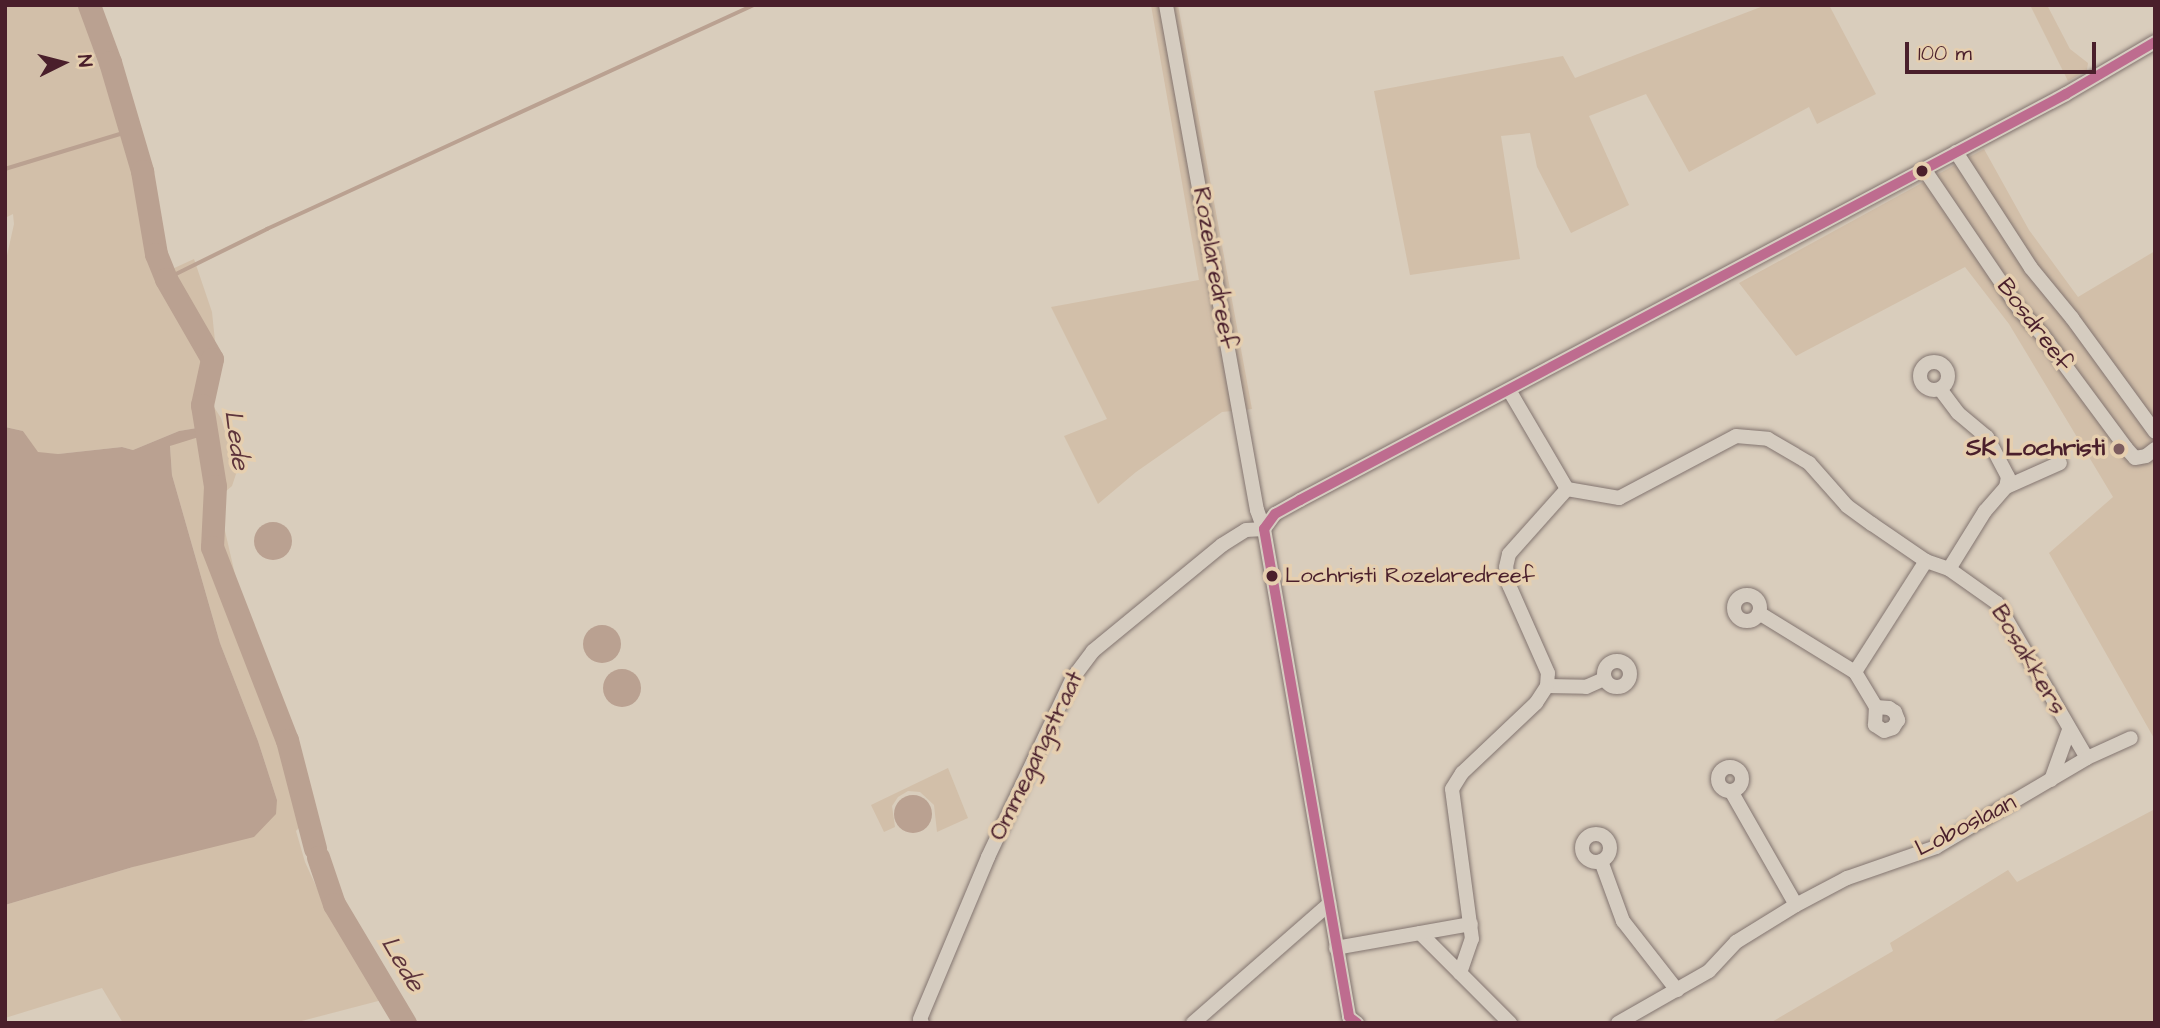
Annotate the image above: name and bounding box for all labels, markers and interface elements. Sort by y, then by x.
north arrow [28,28,98,98]
scale bar [1908,28,2099,72]
text: 100 m [1918,39,1972,68]
text: N [70,53,98,68]
unlabelled marker [1915,164,1929,178]
street label: Rozelaredreef [1186,185,1242,351]
street label: Bosdreef [1990,273,2078,377]
water label: Lede [216,408,256,472]
place label: SK Lochristi [1966,435,2105,463]
marker: SK Lochristi [2111,441,2127,457]
place label: Lochristi Rozelaredreef [1285,563,1535,589]
marker: Lochristi Rozelaredreef [1265,569,1279,583]
street label: Bosakkers [1984,600,2072,720]
street label: Ommegangstraat [984,667,1090,845]
street label: Loboslaan [1911,788,2021,864]
water label: Lede [373,930,431,998]

